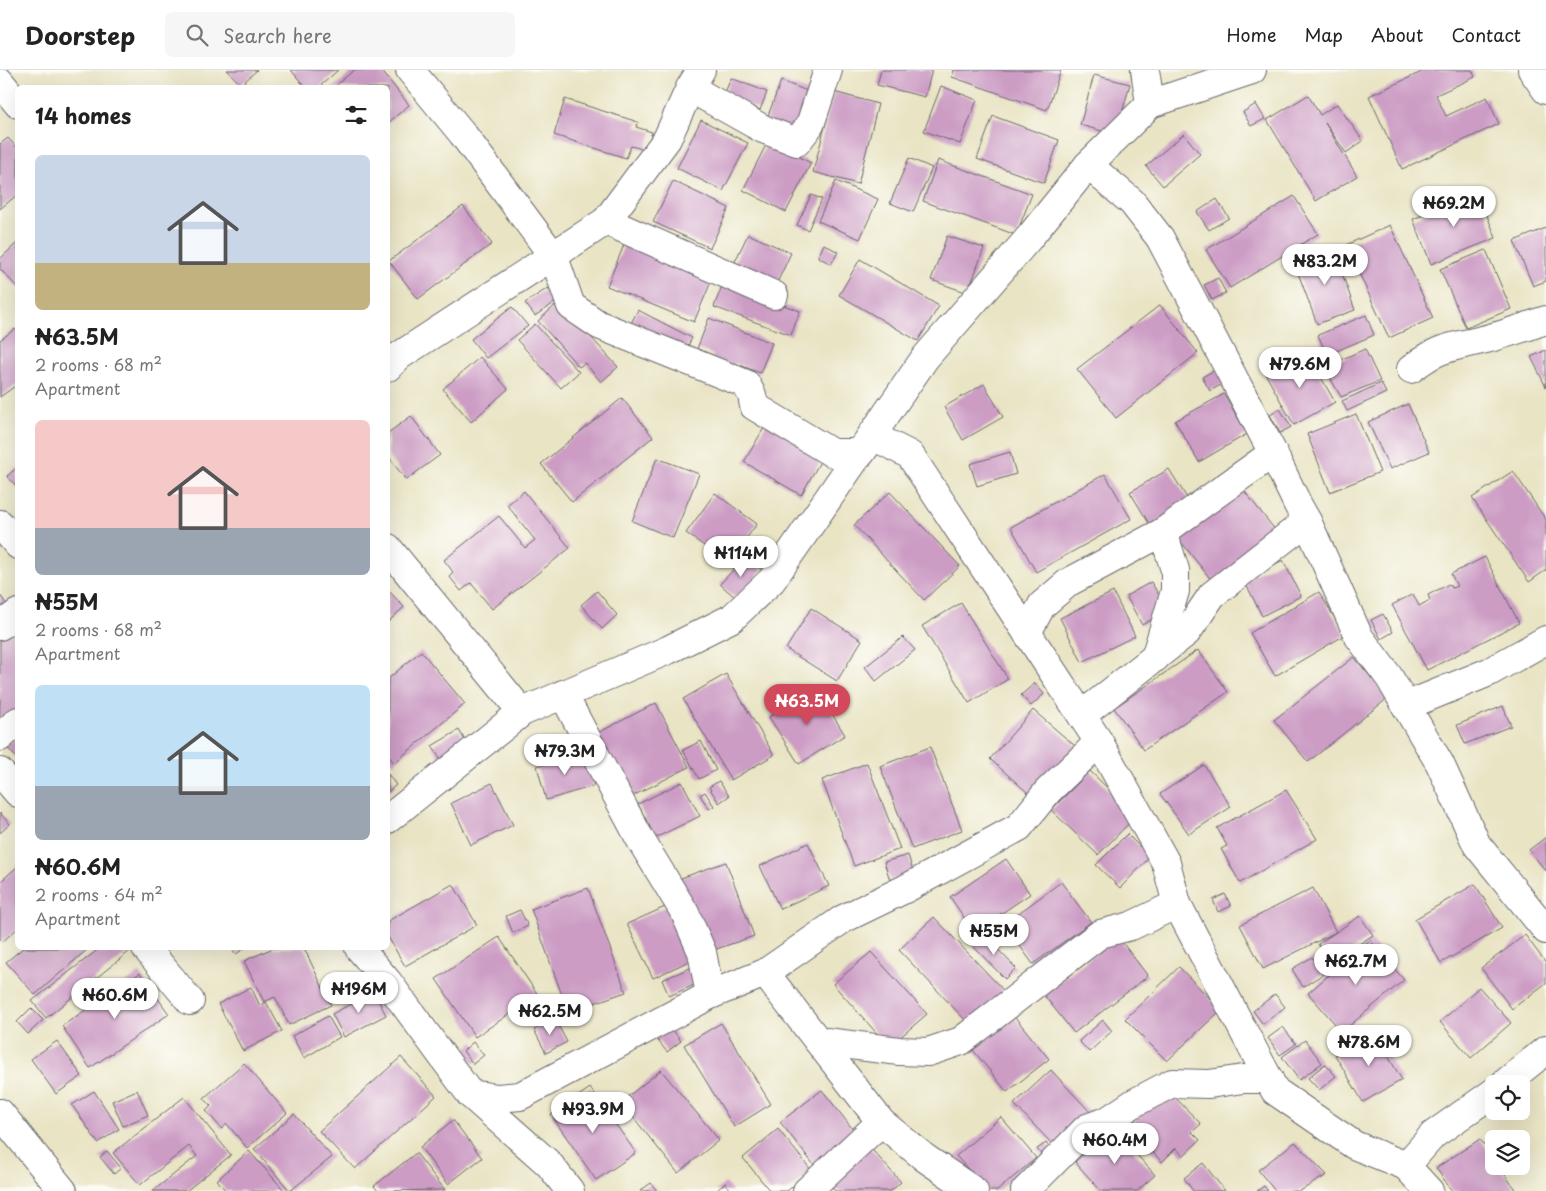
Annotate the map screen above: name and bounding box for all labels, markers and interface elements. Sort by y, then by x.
search box [165,12,515,57]
text: Doorstep [25,17,135,53]
icon: search [183,21,211,49]
text: Search here [223,21,332,49]
text: Home [1226,21,1276,48]
text: Map [1304,21,1343,48]
text: About [1371,21,1423,48]
text: Contact [1451,21,1521,48]
text: 14 homes [35,99,131,131]
icon: filters [342,101,370,129]
pin: ₦69.2M [1413,186,1495,228]
icon: home [158,188,248,278]
text: ₦69.2M [1423,190,1485,214]
pin: ₦83.2M [1284,244,1366,286]
text: ₦83.2M [1293,248,1357,272]
text: ₦63.5M [35,320,119,352]
pin: ₦79.6M [1259,346,1341,389]
text: ₦79.6M [1270,351,1330,375]
text: 2 rooms · 68 m² [35,352,162,376]
text: Apartment [35,376,120,400]
icon: home [158,453,248,543]
pin: ₦114M [706,536,776,578]
text: ₦114M [714,540,768,564]
text: ₦55M [35,585,99,617]
text: 2 rooms · 68 m² [35,617,162,641]
text: Apartment [35,641,120,665]
pin: ₦63.5M [766,684,848,726]
text: ₦63.5M [775,688,839,712]
icon: home [158,718,248,808]
pin: ₦79.3M [524,734,606,776]
text: ₦79.3M [535,738,595,762]
text: ₦60.6M [35,850,121,882]
text: 2 rooms · 64 m² [35,882,163,906]
text: Apartment [35,906,120,930]
pin: ₦55M [964,914,1024,956]
text: ₦55M [970,918,1018,942]
pin: ₦62.7M [1315,944,1397,986]
text: ₦62.7M [1325,948,1387,972]
pin: ₦196M [324,972,394,1014]
text: ₦196M [331,976,387,1000]
pin: ₦60.6M [74,978,156,1020]
text: ₦60.6M [82,982,148,1006]
pin: ₦62.5M [509,994,591,1036]
text: ₦62.5M [519,998,581,1022]
pin: ₦78.6M [1328,1024,1410,1067]
text: ₦78.6M [1338,1029,1400,1053]
map controls [1485,1075,1530,1175]
button: locate [1485,1075,1530,1120]
pin: ₦93.9M [552,1092,634,1134]
text: ₦93.9M [562,1096,624,1120]
pin: ₦60.4M [1074,1122,1156,1165]
text: ₦60.4M [1083,1127,1147,1151]
button: layers [1485,1130,1530,1175]

